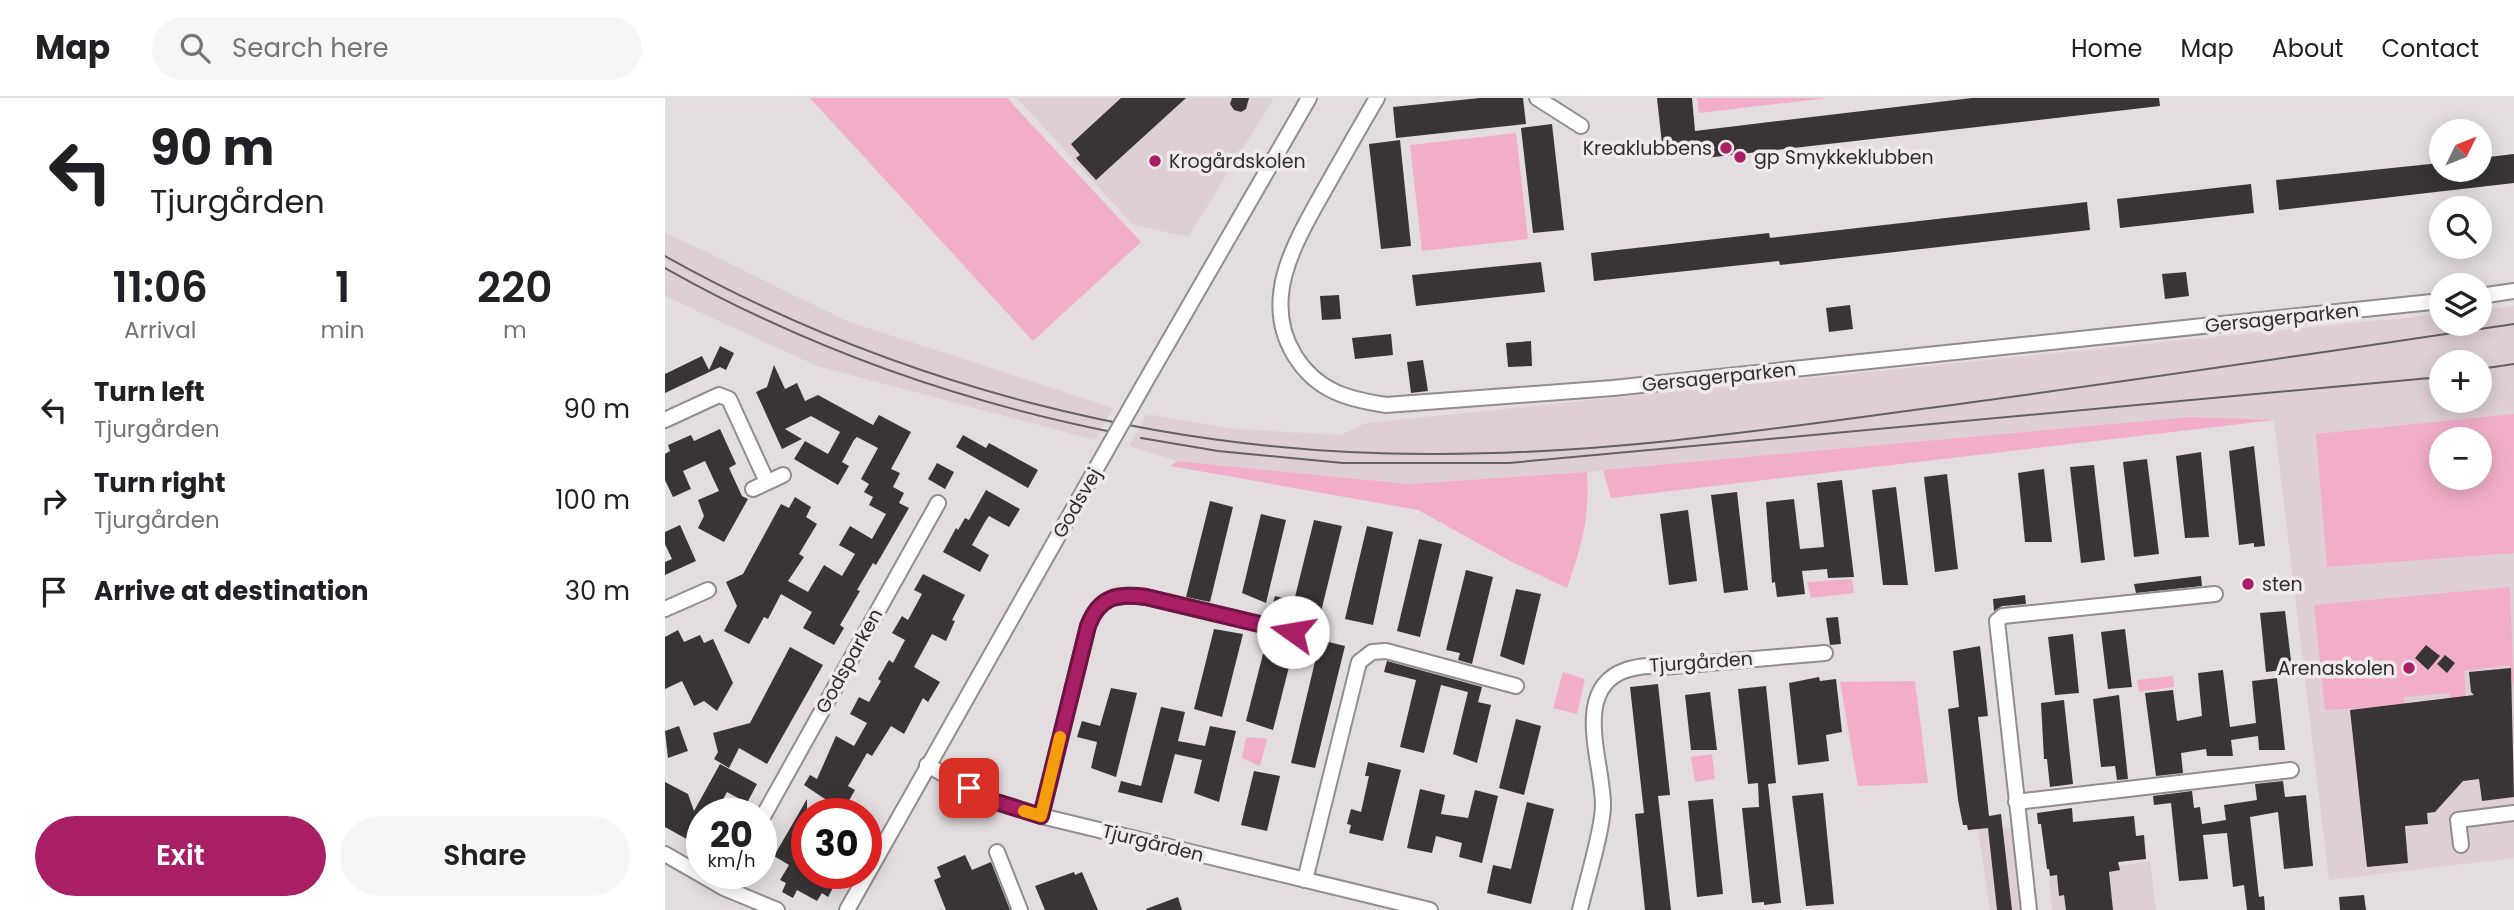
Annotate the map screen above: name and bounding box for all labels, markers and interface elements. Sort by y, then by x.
search box [152,17,642,80]
text: Map [35,24,110,71]
icon: search [176,29,214,67]
text: Search here [232,30,389,66]
text: Home [2071,32,2143,65]
text: Map [2181,32,2234,65]
text: About [2272,32,2343,65]
text: Contact [2381,32,2479,65]
text: 90 m [150,114,274,182]
north arrow [2429,119,2492,182]
map controls [2429,119,2492,490]
icon: left [35,126,126,217]
place label: Kreaklubbens [1583,135,1712,162]
marker: Kreaklubbens [1718,140,1734,156]
place label: gp Smykkeklubben [1754,144,1934,171]
place label: Krogårdskolen [1169,148,1306,175]
marker: gp Smykkeklubben [1732,149,1748,165]
marker: Krogårdskolen [1147,153,1163,169]
text: Tjurgården [150,179,325,224]
button: search [2429,196,2492,259]
text: 11:06 [113,258,208,317]
text: 1 [335,258,350,317]
text: 220 [477,258,552,317]
button: layers [2429,273,2492,336]
street label: Gersagerparken [2204,296,2360,340]
text: Arrival [124,314,196,346]
text: min [321,314,365,346]
text: m [503,314,527,346]
button: + [2429,350,2492,413]
street label: Gersagerparken [1641,355,1797,399]
text: Turn left [94,374,205,410]
icon: left [35,391,73,429]
text: 90 m [564,391,630,427]
text: Tjurgården [94,413,220,445]
button: − [2429,427,2492,490]
street label: Godsvej [1046,463,1108,543]
text: Turn right [94,465,226,501]
icon: right [35,482,73,520]
text: 100 m [555,482,630,518]
text: Tjurgården [94,504,220,536]
place label: sten [2262,571,2303,598]
icon: arrive [35,573,73,611]
text: Arrive at destination [94,573,369,609]
text: 30 m [565,573,630,609]
marker: sten [2240,576,2256,592]
position arrow [1256,595,1330,669]
street label: Godsparken [809,604,889,718]
street label: Tjurgården [1648,645,1754,679]
place label: Arenaskolen [2278,655,2395,682]
marker: Arenaskolen [2401,660,2417,676]
pin [939,758,999,818]
icon: arrive [950,769,988,807]
speed limit sign: 30 [791,798,882,889]
text: 20 [710,810,753,859]
button: Exit [35,816,326,896]
button: Share [340,816,630,896]
street label: Tjurgården [1099,817,1207,869]
text: km/h [708,848,755,873]

